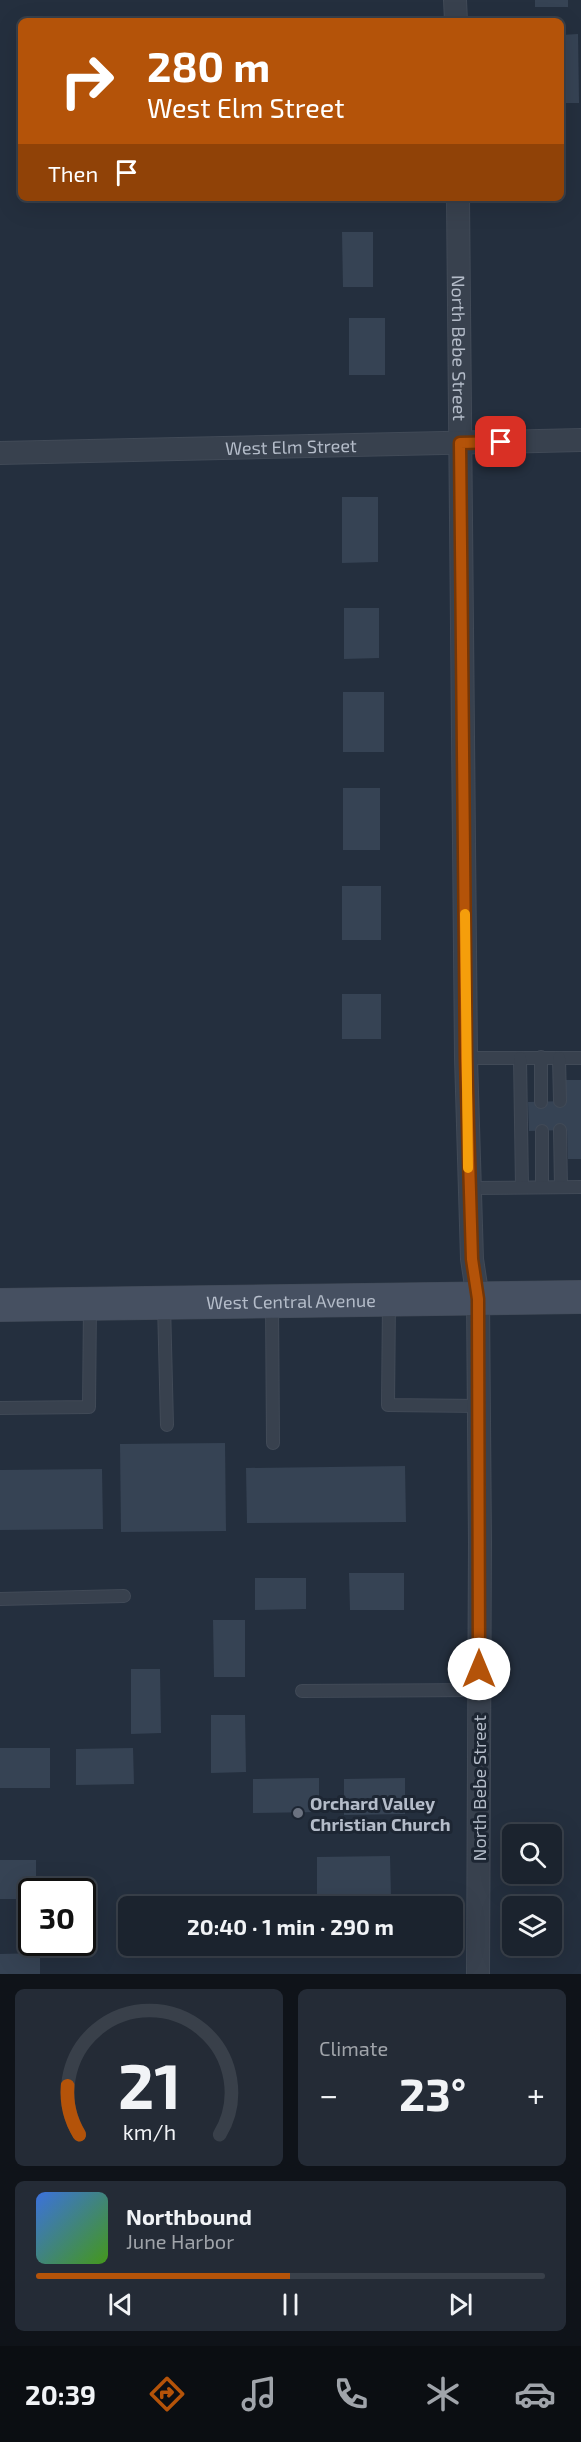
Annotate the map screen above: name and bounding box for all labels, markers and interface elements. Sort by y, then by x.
text: 280 m [147,40,270,90]
icon: right [48,42,126,120]
text: West Elm Street [147,91,344,123]
icon: arrive [110,156,143,189]
text: Then [48,160,98,186]
street label: North Bebe Street [448,275,471,421]
pin [475,416,526,467]
icon: arrive [484,425,517,458]
street label: West Elm Street [225,434,357,459]
street label: West Central Avenue [206,1289,376,1313]
position arrow [447,1637,511,1701]
street label: North Bebe Street [468,1715,490,1861]
place label: Orchard Valley Christian Church [310,1792,451,1835]
marker: Orchard Valley Christian Church [291,1806,305,1820]
map controls [502,1824,562,1956]
button: search [502,1824,562,1884]
speed limit sign: 30 [18,1878,96,1956]
button: layers [502,1896,562,1956]
text: 20:40 · 1 min · 290 m [187,1913,394,1939]
text: Climate [319,2036,388,2060]
text: 21 [117,2047,181,2122]
text: 23° [399,2066,466,2120]
text: − [319,2074,338,2114]
text: + [527,2074,545,2114]
text: km/h [122,2119,176,2144]
text: Northbound [126,2203,252,2229]
text: June Harbor [126,2229,234,2253]
icon: previous [104,2288,137,2321]
icon: pause [274,2288,307,2321]
icon: next [444,2288,477,2321]
icon: directions [146,2373,188,2415]
icon: music [238,2373,280,2415]
icon: phone [330,2373,372,2415]
icon: climate [422,2373,464,2415]
icon: car [514,2373,556,2415]
text: 20:39 [25,2378,96,2410]

